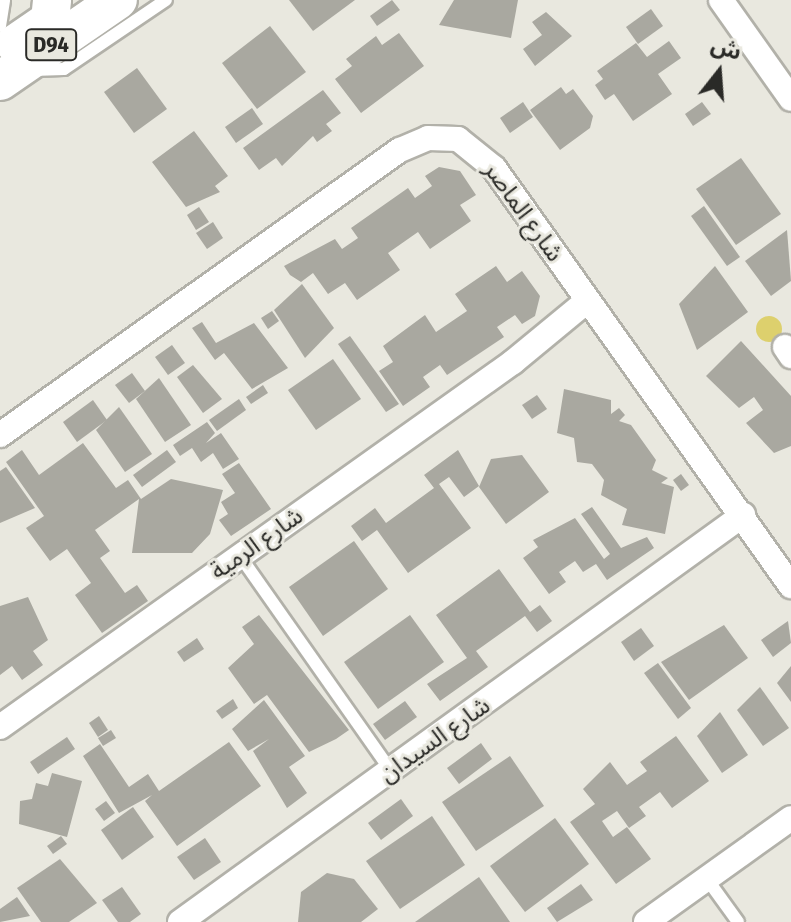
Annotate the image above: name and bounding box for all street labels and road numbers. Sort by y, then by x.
road number: D94 [25,27,77,63]
street label: شارع الماصر [477,156,569,268]
street label: شارع الرمية [205,502,309,586]
street label: شارع السيدان [374,691,496,789]

